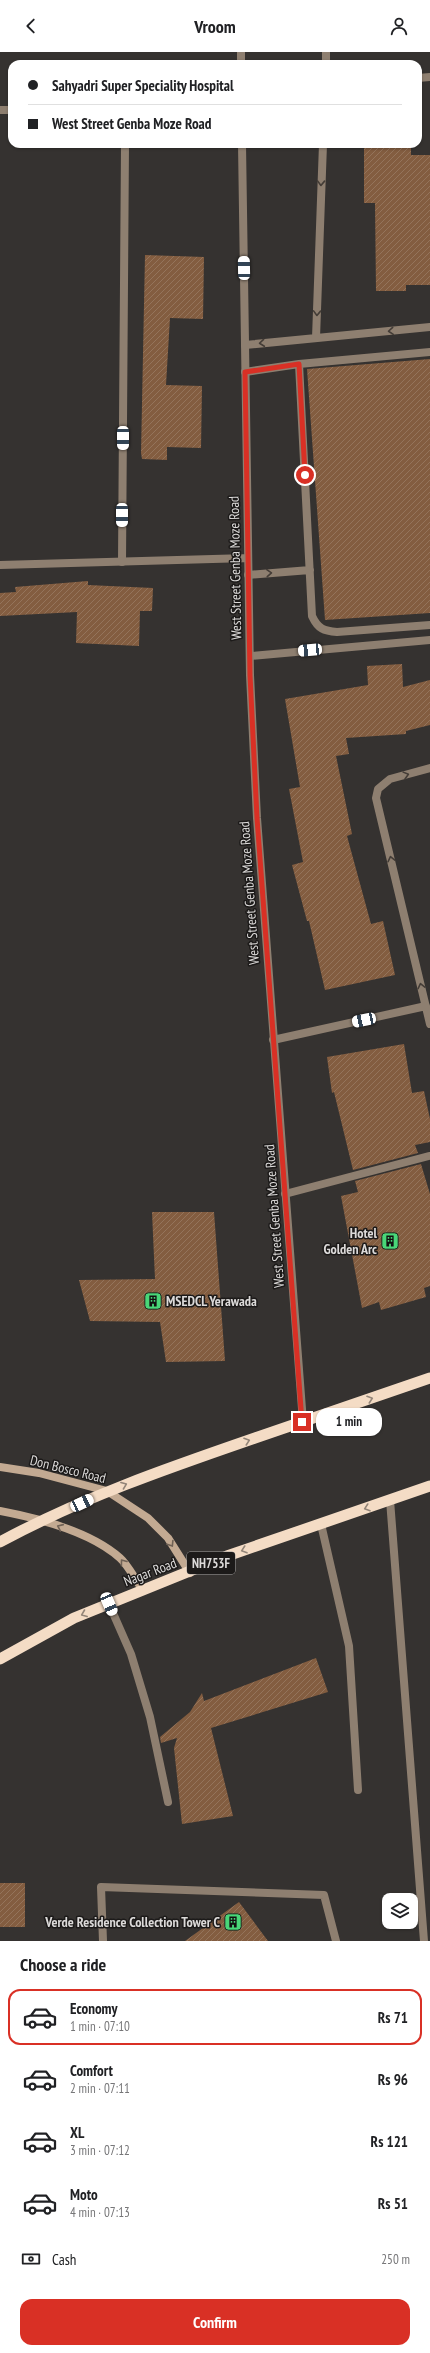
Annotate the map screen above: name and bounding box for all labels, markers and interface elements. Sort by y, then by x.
icon: back [20,15,42,37]
text: Vroom [194,15,236,38]
icon: person [388,15,410,37]
text: Sahyadri Super Speciality Hospital [52,76,234,95]
text: West Street Genba Moze Road [52,114,211,133]
one-way arrow [317,180,326,186]
car [238,256,250,280]
one-way arrow [313,310,321,316]
one-way arrow [388,326,394,335]
one-way arrow [259,339,265,348]
car [117,426,129,450]
route start [296,466,314,484]
street label: West Street Genba Moze Road [225,496,245,640]
car [116,503,128,527]
one-way arrow [266,569,272,578]
car [298,643,322,657]
one-way arrow [402,771,409,780]
street label: West Street Genba Moze Road [235,821,263,965]
one-way arrow [387,856,395,862]
one-way arrow [417,983,425,989]
car [351,1012,377,1028]
street label: West Street Genba Moze Road [260,1144,288,1288]
place label: Hotel Golden Arc [323,1224,378,1258]
building icon: Hotel Golden Arc [380,1231,400,1251]
building icon: MSEDCL Yerawada [143,1291,163,1311]
place label: MSEDCL Yerawada [166,1292,257,1310]
one-way arrow [366,1395,373,1404]
callout: 1 min [316,1408,382,1436]
route end [293,1413,311,1431]
text: 1 min [336,1413,362,1430]
one-way arrow [243,1437,250,1446]
street label: Don Bosco Road [28,1451,108,1487]
one-way arrow [121,1481,128,1489]
car [69,1492,95,1514]
one-way arrow [363,1503,370,1512]
one-way arrow [56,1523,63,1531]
one-way arrow [167,1539,174,1546]
one-way arrow [240,1545,247,1554]
road number: NH753F [187,1552,235,1574]
street label: Nagar Road [121,1554,179,1590]
one-way arrow [121,1560,128,1567]
car [99,1591,119,1617]
one-way arrow [81,1610,88,1618]
map controls [382,1893,418,1929]
button: layers [382,1893,418,1929]
building icon: Verde Residence Collection Tower C [223,1912,243,1932]
place label: Verde Residence Collection Tower C [44,1913,221,1931]
text: Choose a ride [20,1953,106,1976]
icon: car [22,1999,58,2035]
text: Economy [70,1999,118,2018]
text: Rs 71 [378,2008,408,2027]
text: 1 min · 07:10 [70,2018,130,2035]
icon: car [22,2061,58,2097]
text: Comfort [70,2061,113,2080]
text: Rs 96 [378,2070,408,2089]
text: 2 min · 07:11 [70,2080,130,2097]
icon: car [22,2123,58,2159]
text: XL [70,2123,84,2142]
text: Rs 121 [371,2132,408,2151]
text: 3 min · 07:12 [70,2142,130,2159]
icon: car [22,2185,58,2221]
text: Moto [70,2185,98,2204]
text: Rs 51 [378,2194,408,2213]
text: 4 min · 07:13 [70,2204,130,2221]
icon: cash [20,2248,42,2270]
text: Cash [52,2250,76,2269]
text: 250 m [381,2251,410,2268]
button: Confirm [20,2299,410,2345]

